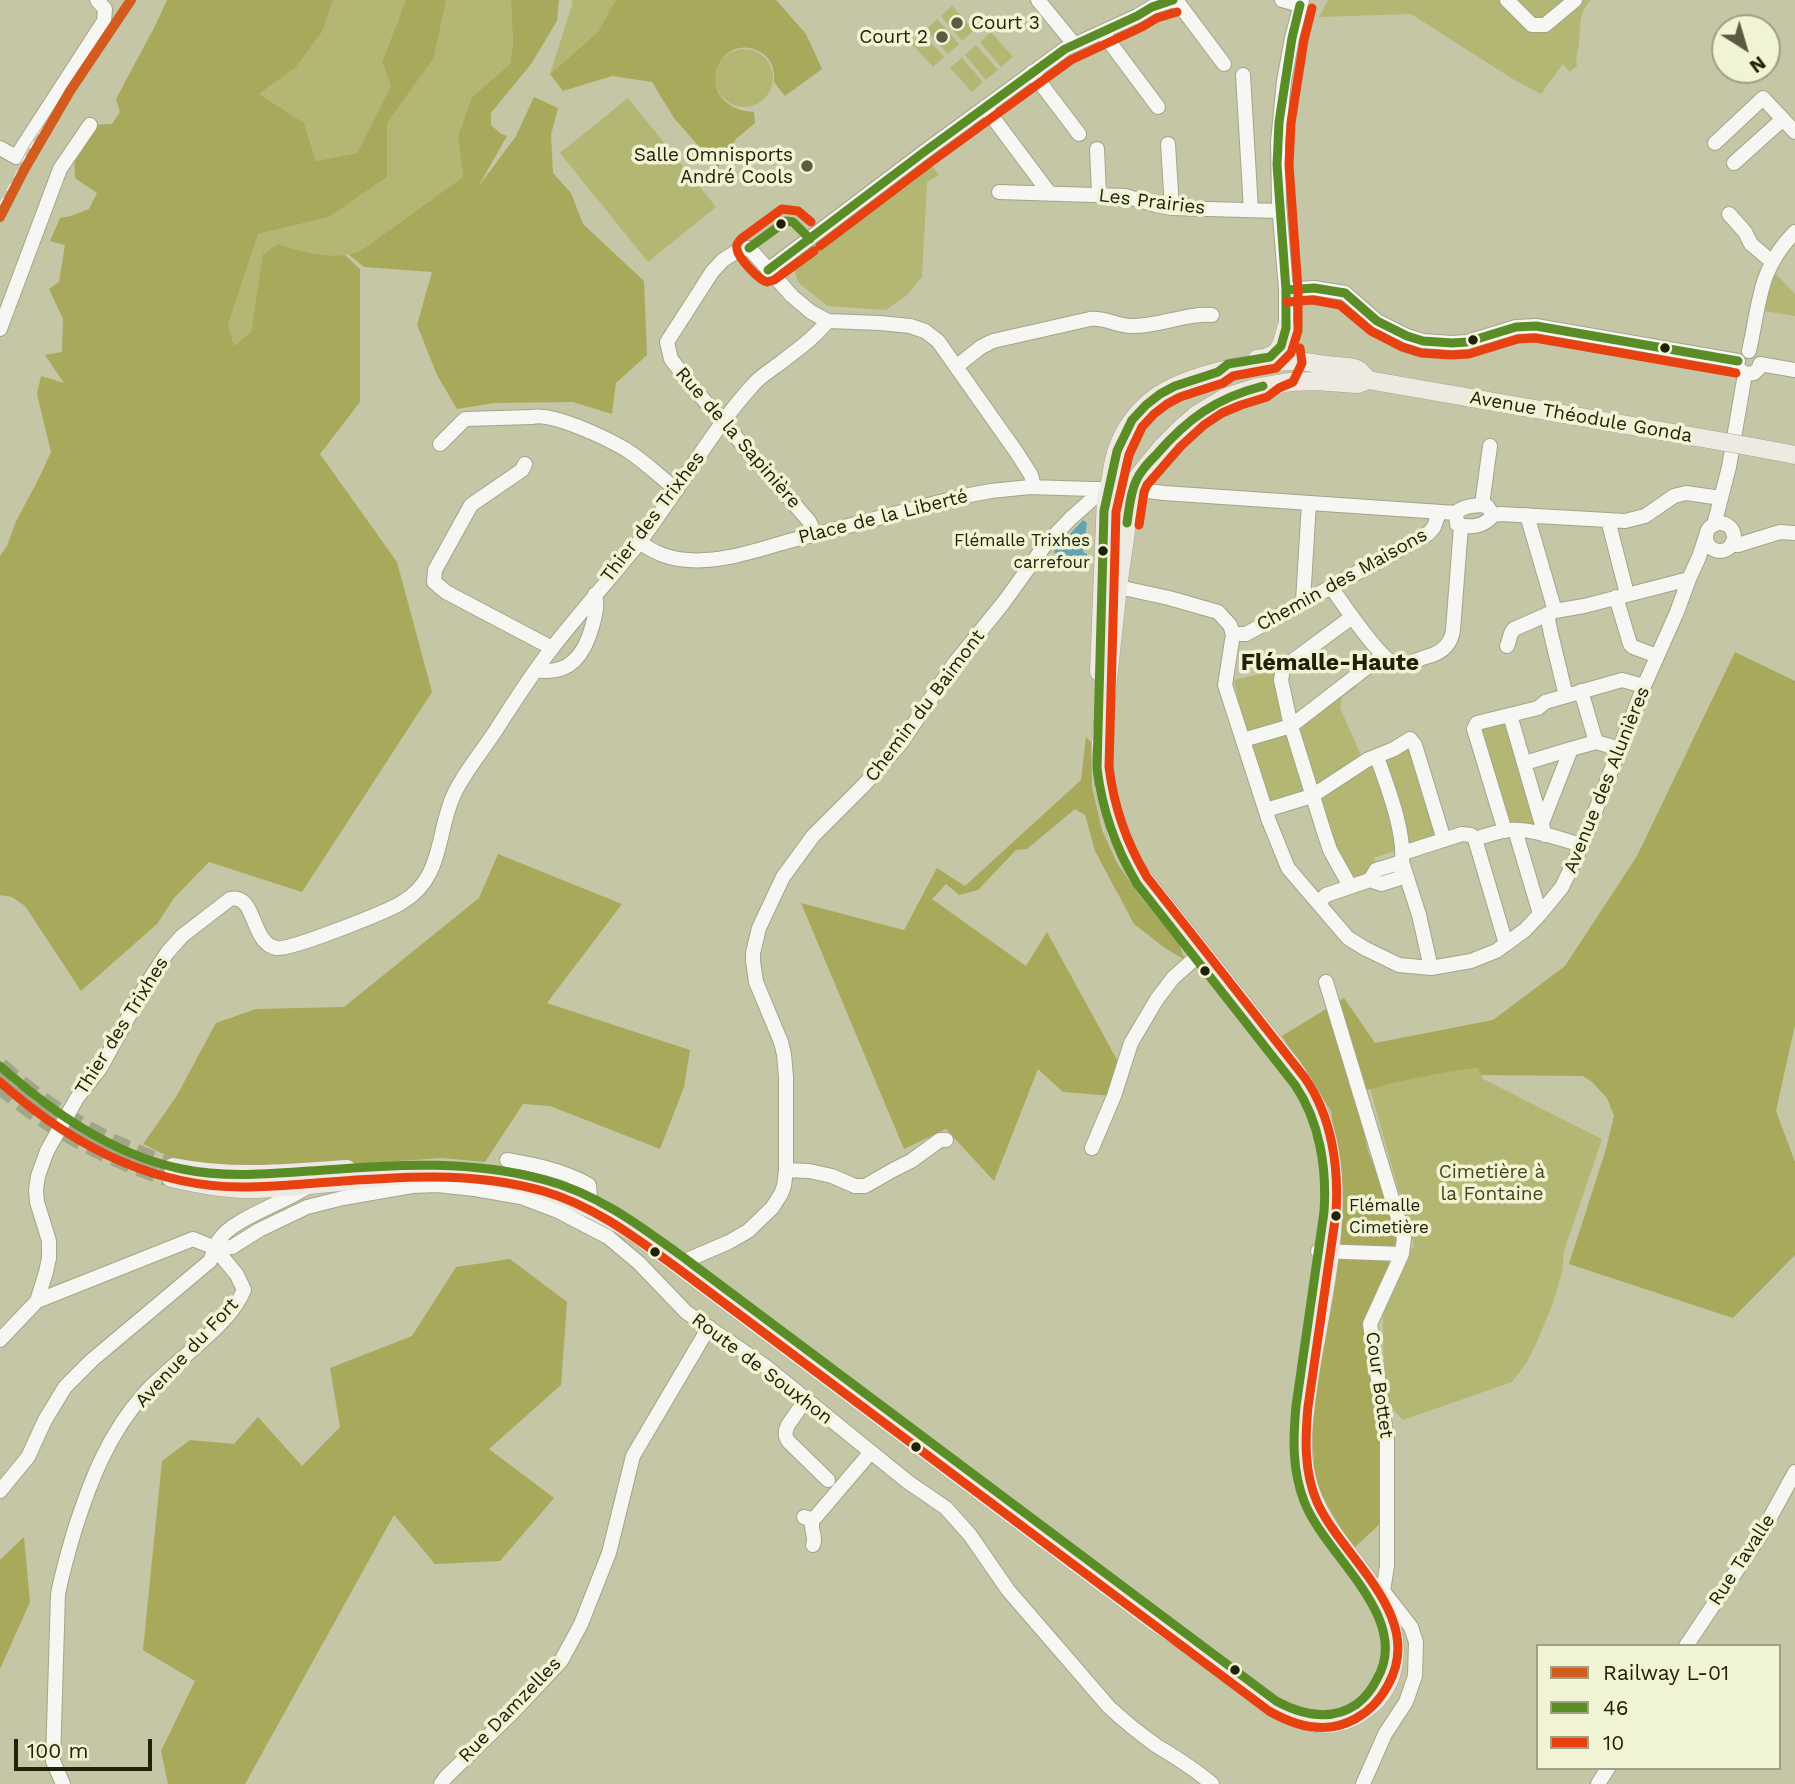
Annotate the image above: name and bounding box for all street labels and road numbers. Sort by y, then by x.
street label: Les Prairies [1097,184,1207,220]
street label: Rue de la Sapinière [670,363,806,513]
street label: Avenue Théodule Gonda [1468,386,1694,448]
street label: Thier des Trixhes [596,447,710,587]
street label: Place de la Liberté [796,485,970,549]
street label: Chemin des Maisons [1253,524,1431,636]
street label: Chemin du Baimont [860,625,990,787]
street label: Avenue des Alunières [1559,683,1655,877]
street label: Thier des Trixhes [70,953,174,1099]
street label: Avenue du Fort [131,1294,243,1412]
street label: Route de Souxhon [687,1309,837,1429]
street label: Cour Bottet [1360,1330,1398,1440]
street label: Rue Tavalle [1704,1510,1780,1610]
street label: Rue Damzelles [454,1653,566,1767]

